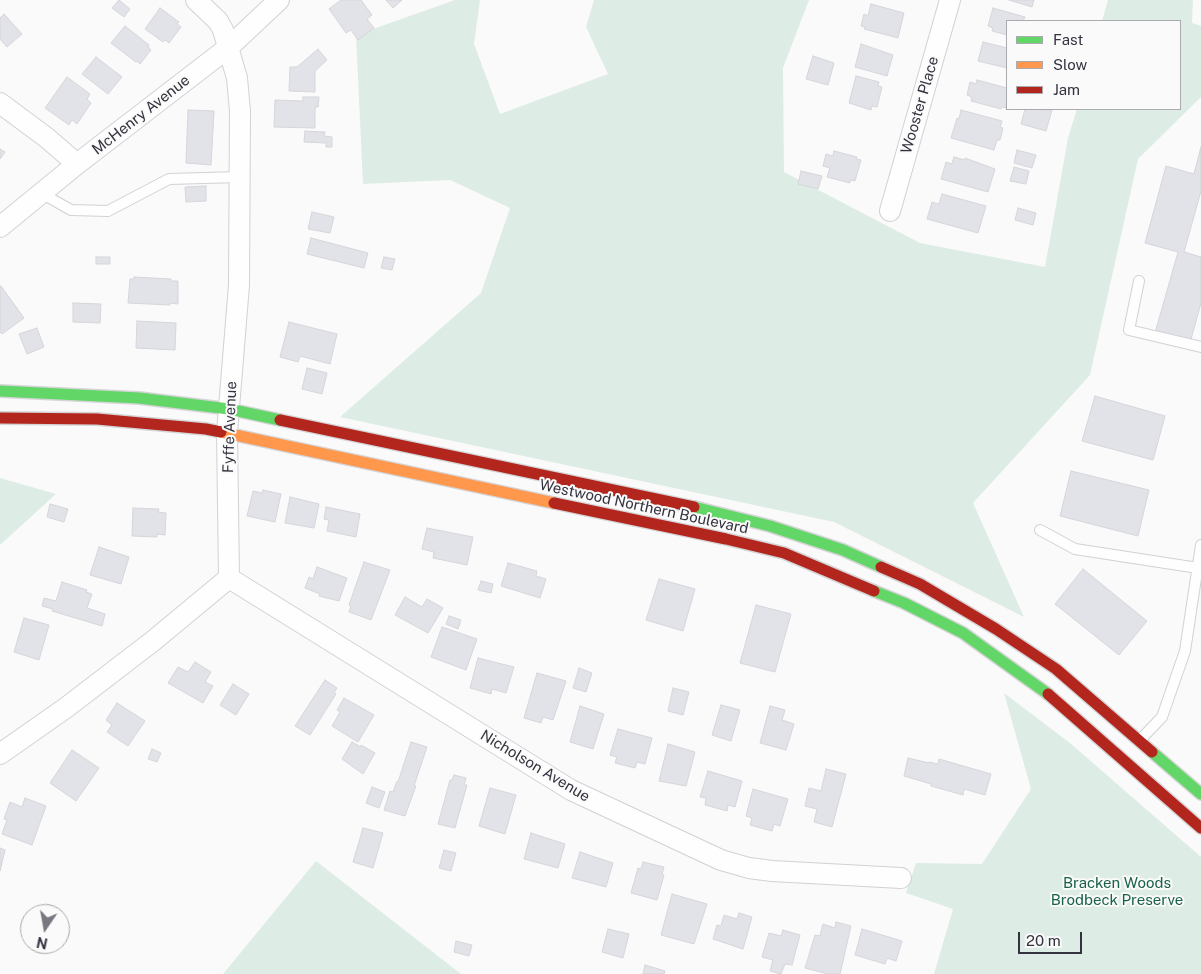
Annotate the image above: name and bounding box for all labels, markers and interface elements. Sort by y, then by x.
legend [1006,20,1181,110]
text: Fast [1053,31,1083,48]
street label: Wooster Place [897,54,943,156]
text: Slow [1053,56,1087,73]
street label: McHenry Avenue [89,71,193,159]
text: Jam [1053,81,1080,98]
street label: Fyffe Avenue [219,381,241,473]
street label: Westwood Northern Boulevard [538,476,750,538]
street label: Nicholson Avenue [477,726,593,806]
park label: Bracken Woods Brodbeck Preserve [1051,874,1183,909]
north arrow [20,904,70,954]
scale bar [1021,922,1085,954]
text: 20 m [1026,932,1061,949]
text: N [35,934,49,952]

